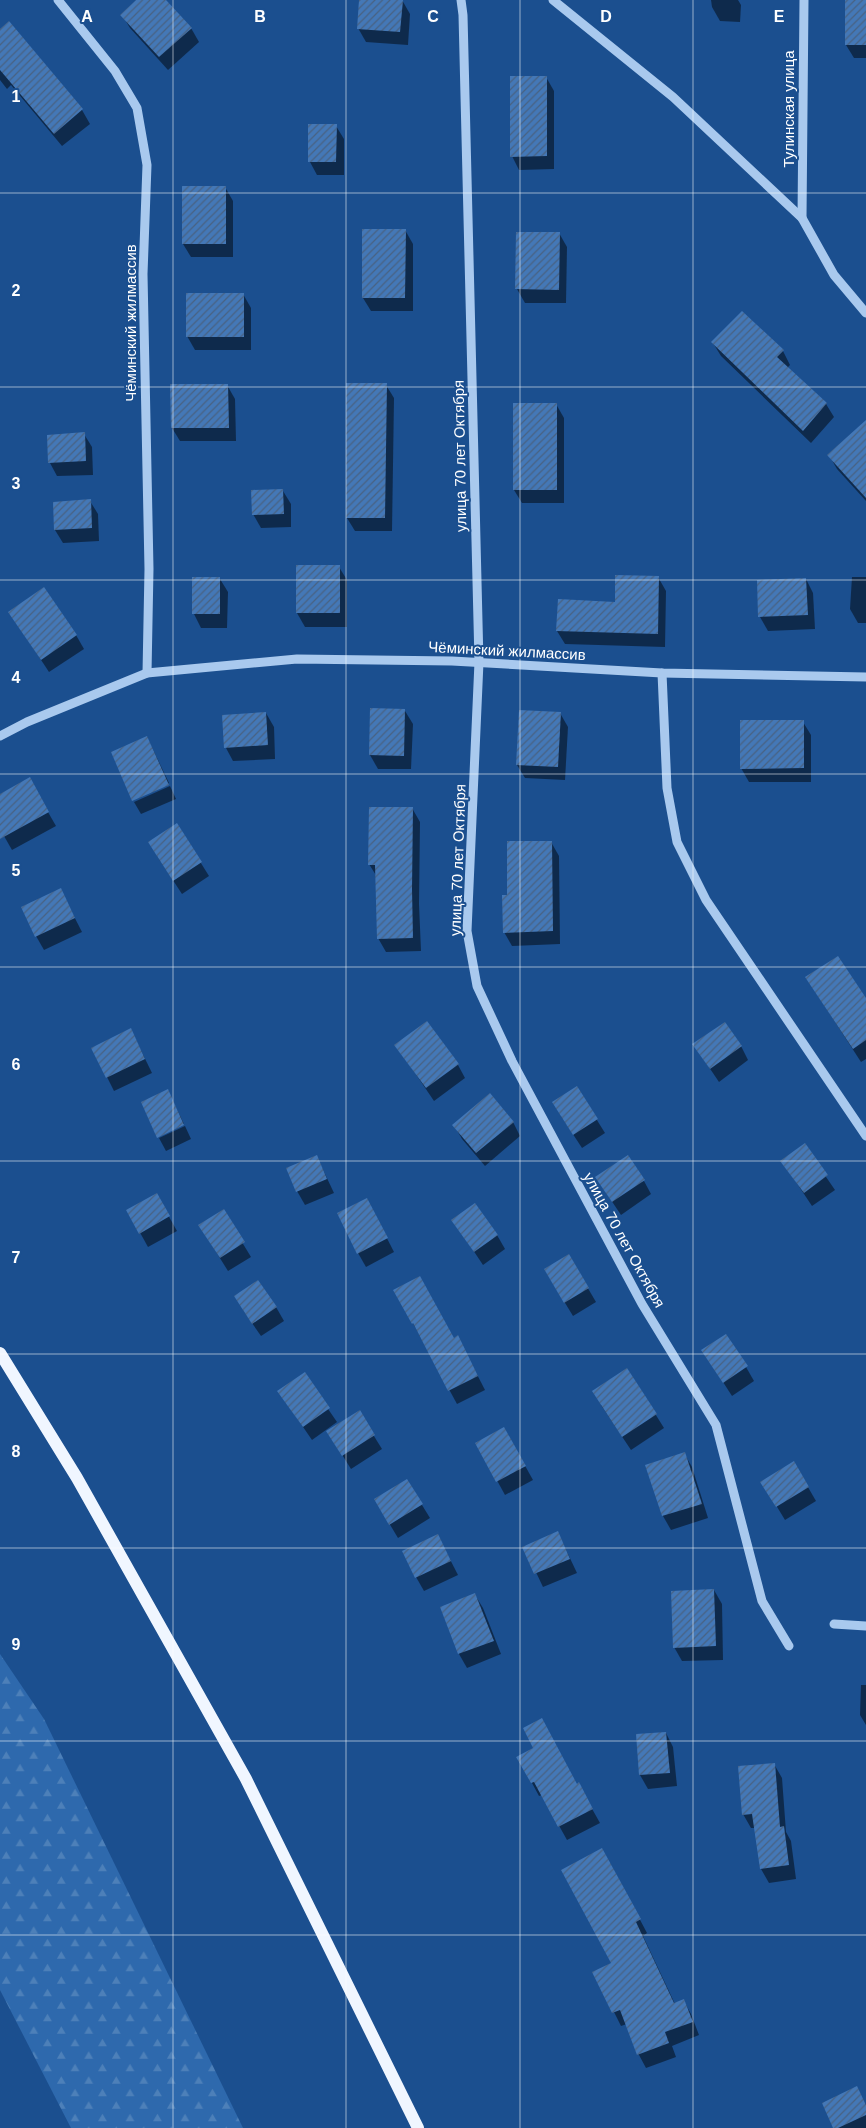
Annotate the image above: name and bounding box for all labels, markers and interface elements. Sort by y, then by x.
text: A [81,8,93,25]
text: B [254,8,266,25]
text: C [427,8,439,25]
text: D [600,8,612,25]
text: E [774,8,785,25]
street label: Тулинская улица [780,50,797,168]
text: 1 [12,88,21,105]
street label: Чёминский жилмассив [122,244,139,402]
text: 2 [12,282,21,299]
street label: улица 70 лет Октября [450,380,469,532]
text: 3 [12,475,21,492]
street label: Чёминский жилмассив [428,638,586,663]
text: 4 [12,669,21,686]
street label: улица 70 лет Октября [446,784,469,936]
text: 5 [12,862,21,879]
text: 6 [12,1056,21,1073]
street label: улица 70 лет Октября [580,1169,669,1310]
text: 7 [12,1249,21,1266]
text: 8 [12,1443,21,1460]
text: 9 [12,1636,21,1653]

